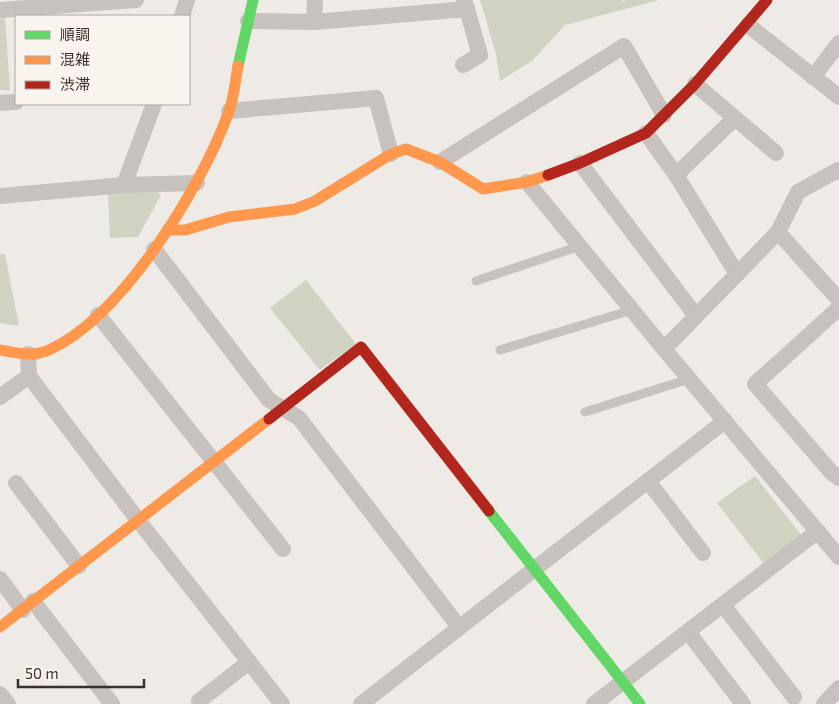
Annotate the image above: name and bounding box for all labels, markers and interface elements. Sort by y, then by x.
legend [15,15,190,105]
text: 順調 [60,25,90,43]
text: 混雑 [60,50,90,68]
text: 渋滞 [60,75,90,93]
scale bar [18,656,144,688]
text: 50 m [25,664,59,682]

